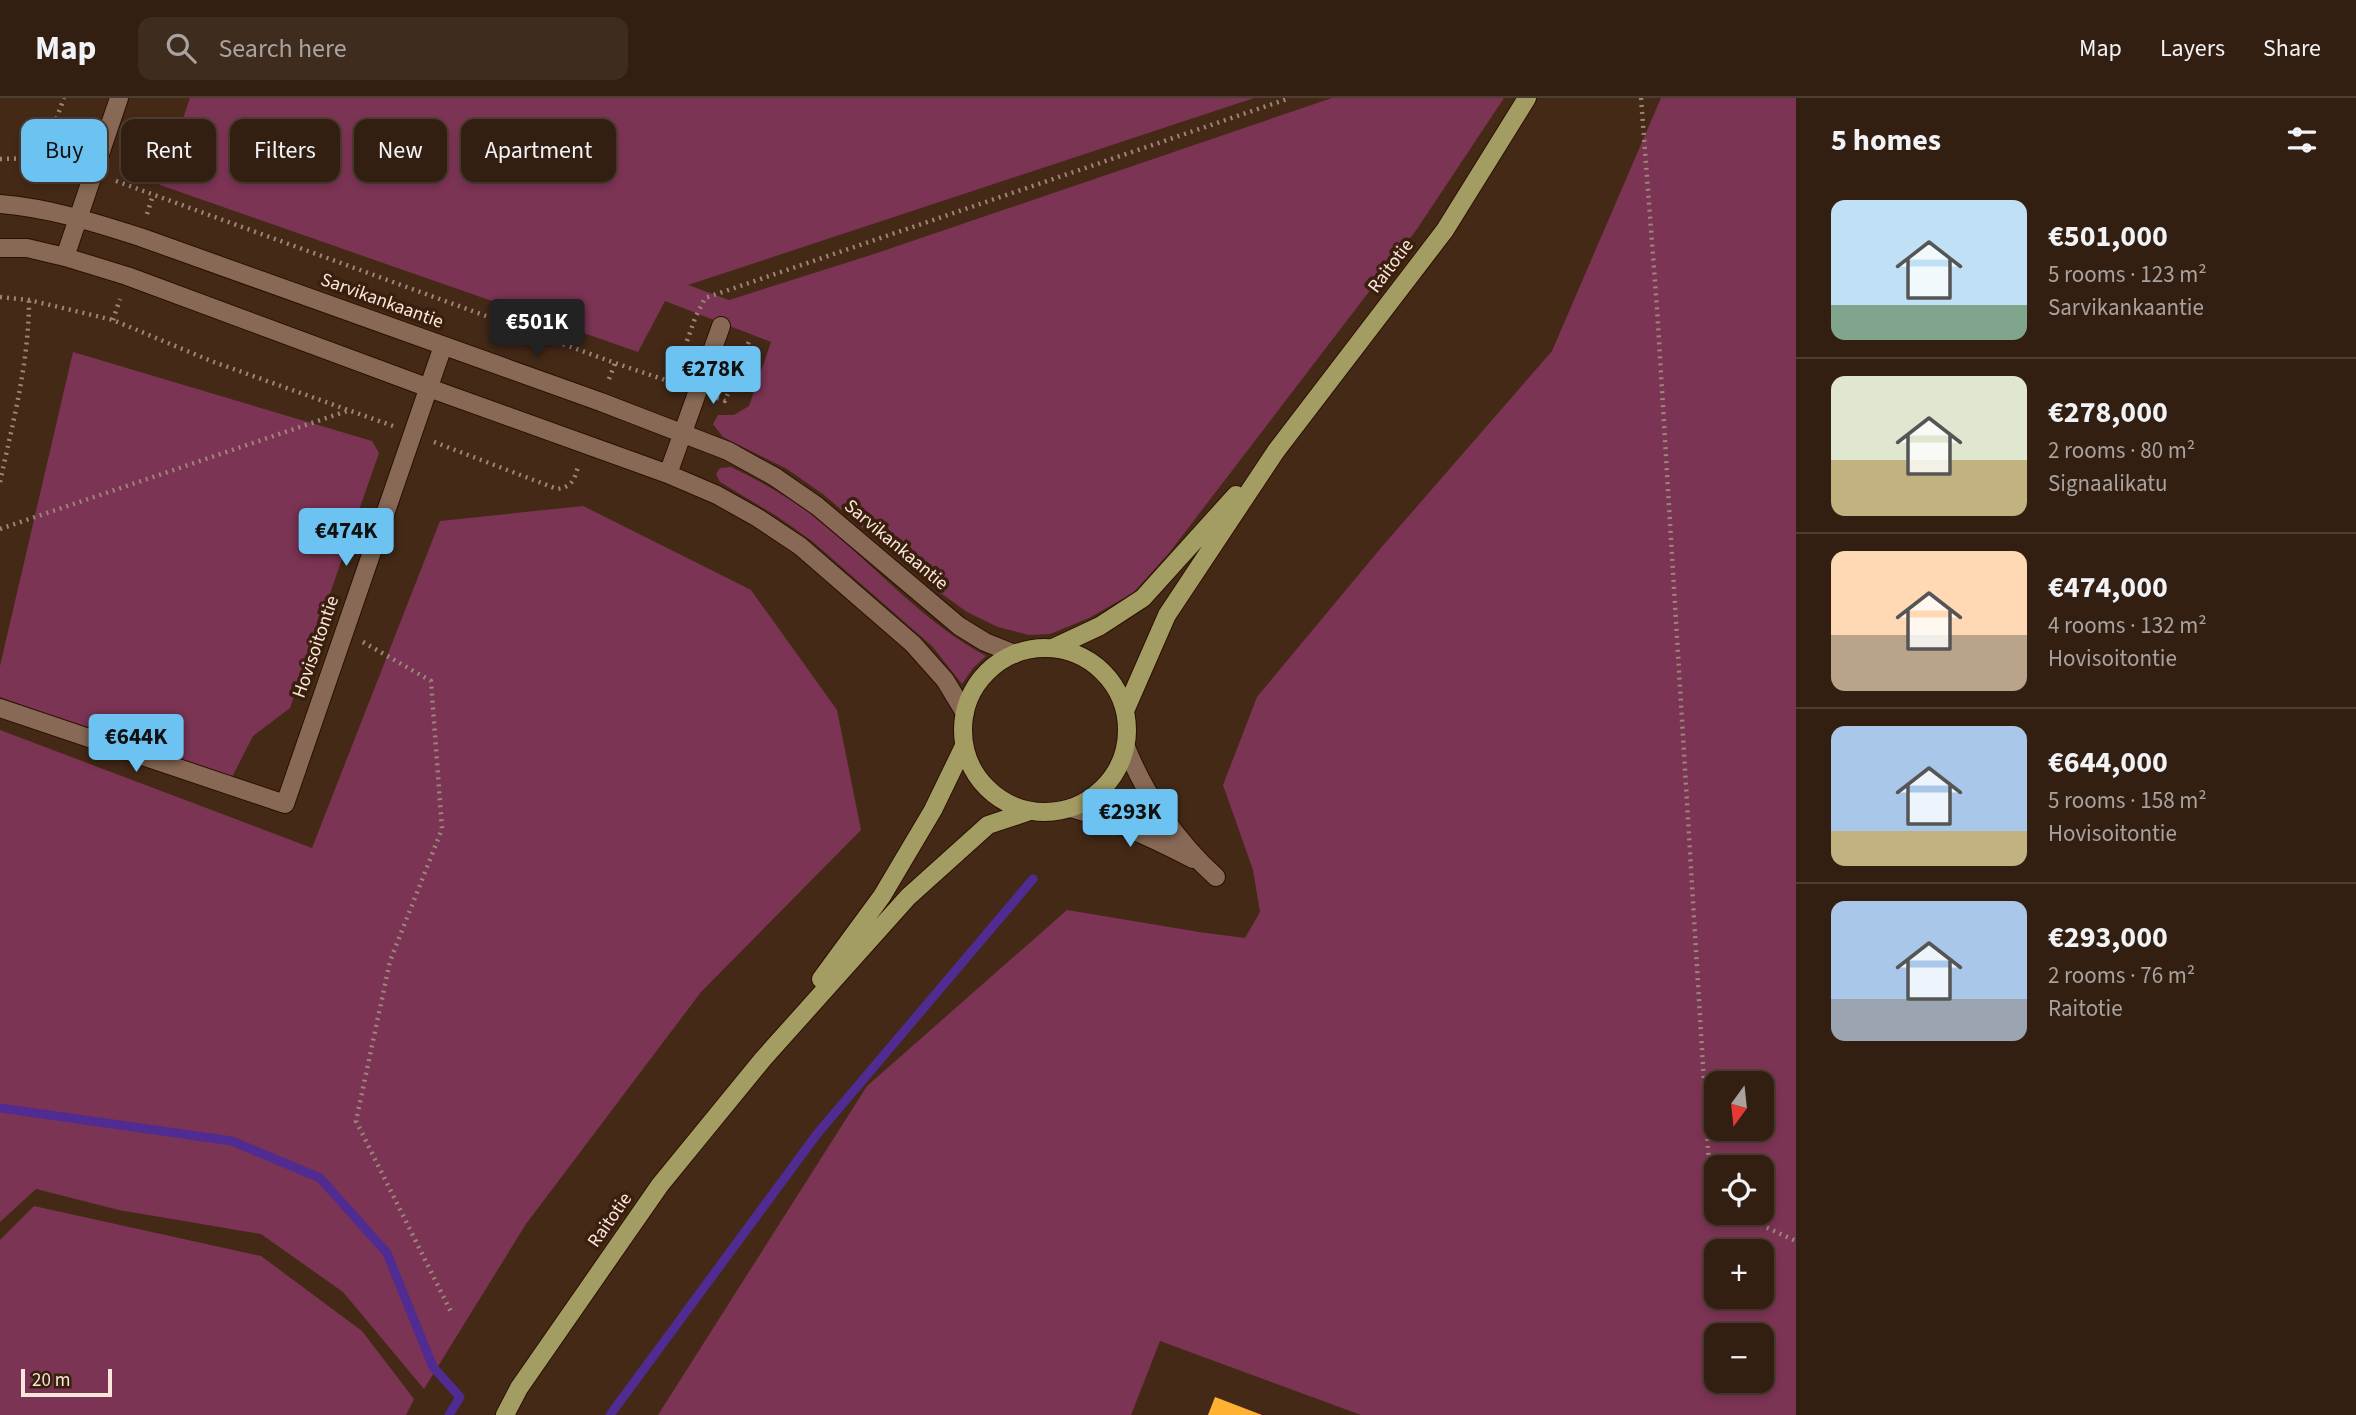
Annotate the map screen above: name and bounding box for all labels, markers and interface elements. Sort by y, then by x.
search box [138,17,628,80]
text: Map [35,25,96,72]
icon: search [162,29,200,67]
text: Search here [218,30,347,67]
text: Map [2079,31,2122,66]
text: Layers [2160,31,2225,66]
text: Share [2263,31,2321,66]
chip: Buy [21,119,107,182]
chip: Rent [121,119,216,182]
chip: Filters [230,119,340,182]
chip: New [354,119,447,182]
chip: Apartment [461,119,616,182]
text: 5 homes [1831,119,1941,162]
icon: filters [2283,121,2321,159]
text: €501,000 [2048,215,2168,258]
icon: home [1887,228,1971,312]
street label: Raitotie [1362,233,1420,299]
text: 5 rooms · 123 m² [2048,258,2207,291]
street label: Sarvikankaantie [317,266,447,336]
text: Sarvikankaantie [2048,291,2204,324]
pin: €501K [488,300,586,359]
text: €501K [506,305,568,338]
pin: €278K [664,346,762,406]
text: €278K [682,352,744,385]
text: €278,000 [2048,391,2168,434]
icon: home [1887,404,1971,488]
text: 2 rooms · 80 m² [2048,434,2195,467]
text: Signaalikatu [2048,467,2168,500]
street label: Sarvikankaantie [838,493,954,597]
pin: €474K [297,508,395,568]
text: €474K [315,514,377,547]
text: €474,000 [2048,566,2168,609]
icon: home [1887,579,1971,663]
street label: Hovisoitontie [286,592,346,702]
text: 4 rooms · 132 m² [2048,609,2207,642]
text: Hovisoitontie [2048,642,2177,675]
pin: €644K [87,714,185,774]
text: €644K [105,720,167,753]
text: €644,000 [2048,741,2168,784]
icon: home [1887,754,1971,838]
text: 5 rooms · 158 m² [2048,784,2207,817]
pin: €293K [1081,790,1179,849]
text: €293K [1099,795,1161,828]
text: Hovisoitontie [2048,817,2177,850]
text: €293,000 [2048,916,2168,959]
icon: home [1887,929,1971,1013]
text: 2 rooms · 76 m² [2048,959,2195,992]
text: Raitotie [2048,992,2123,1025]
north arrow [1704,1071,1774,1141]
map controls [1704,1071,1774,1393]
button: locate [1704,1155,1774,1225]
street label: Raitotie [581,1187,639,1253]
button: + [1704,1239,1774,1309]
button: − [1704,1323,1774,1393]
scale bar [21,1366,112,1398]
text: 20 m [32,1367,70,1394]

